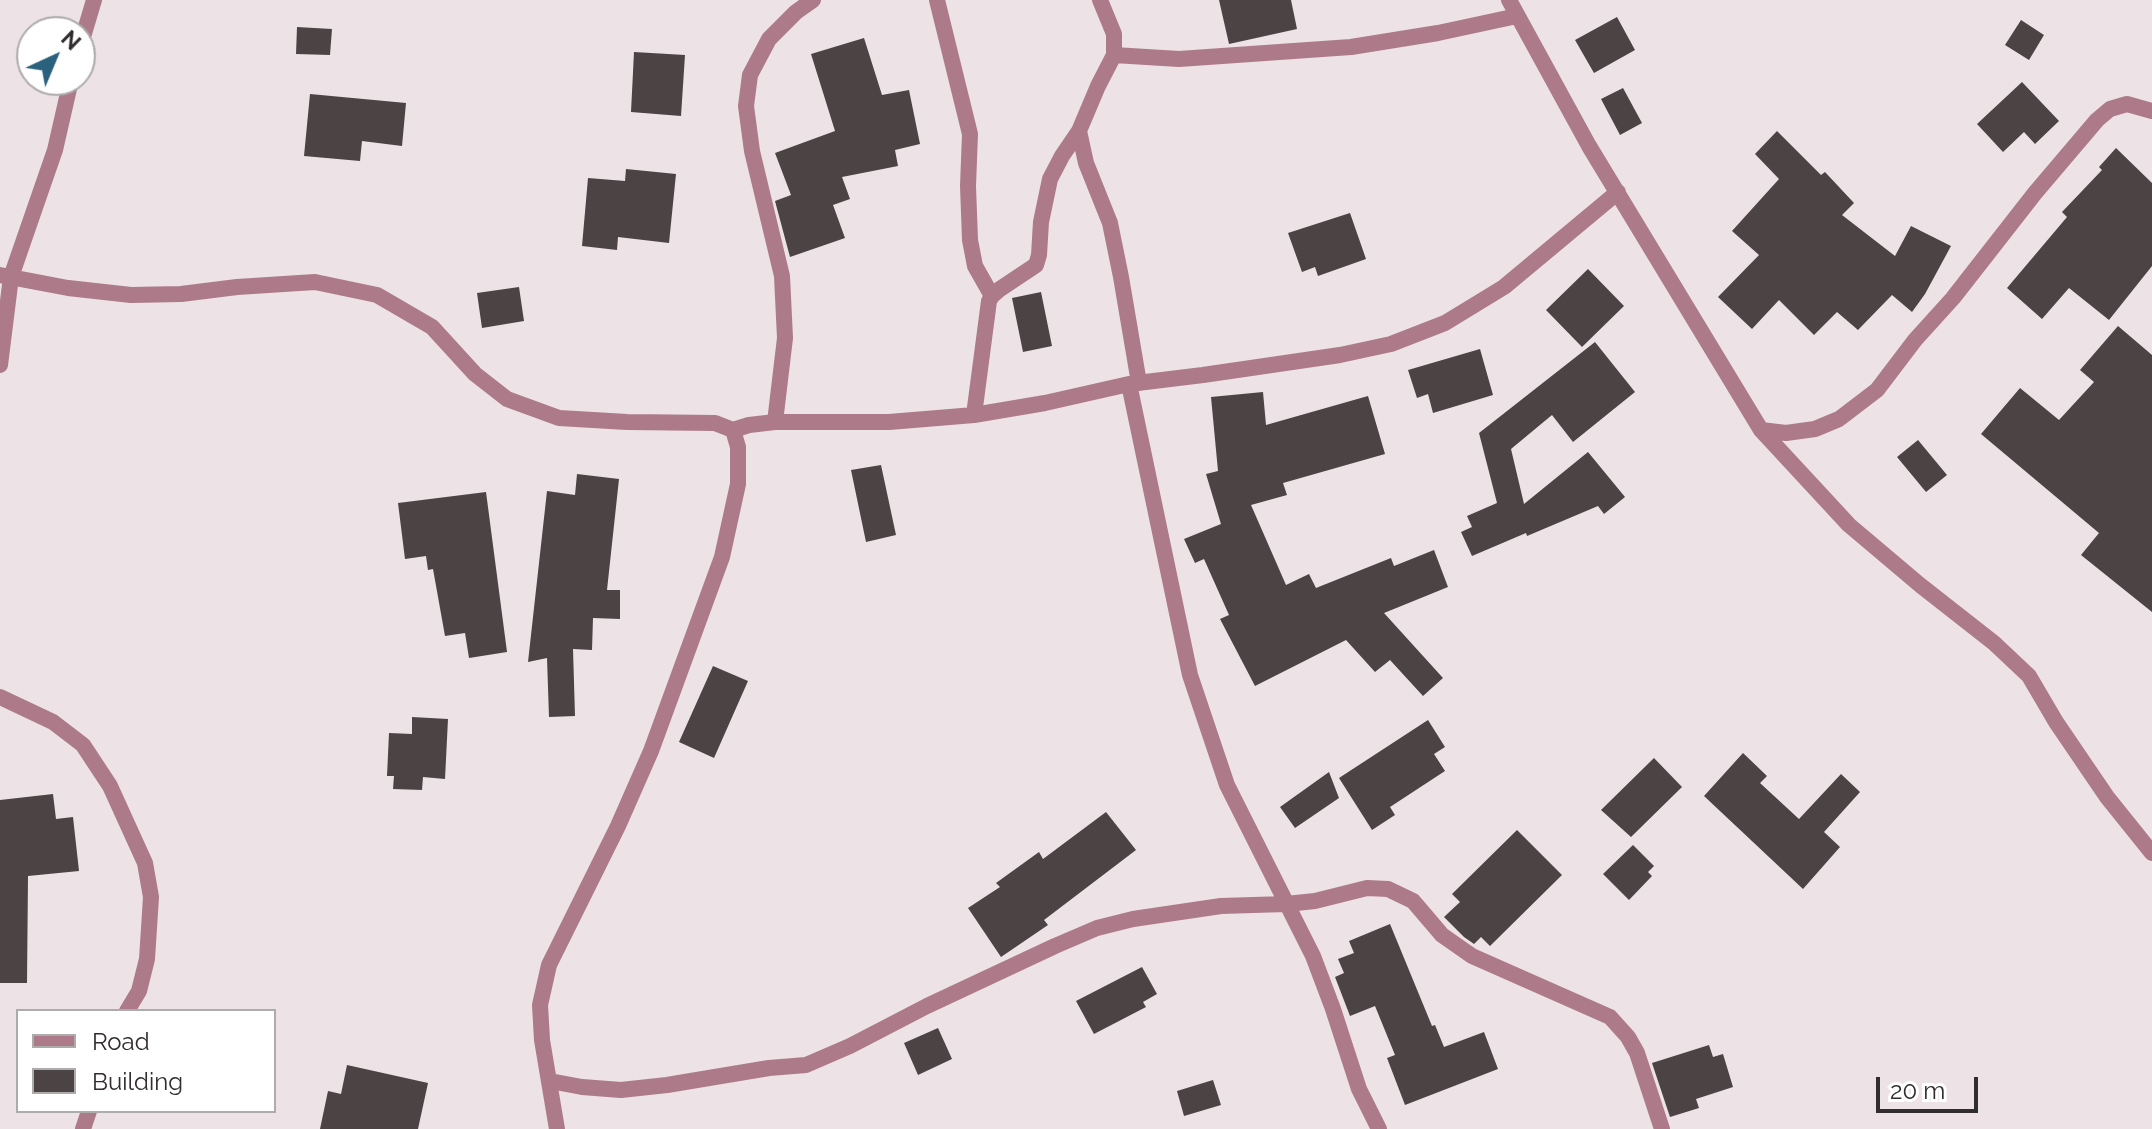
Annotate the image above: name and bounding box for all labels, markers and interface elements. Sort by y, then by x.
north arrow [16,16,96,96]
text: N [56,25,86,55]
legend [16,1009,276,1113]
text: Road [92,1027,150,1056]
scale bar [1880,1061,1982,1111]
text: Building [92,1067,183,1096]
text: 20 m [1890,1076,1945,1105]

